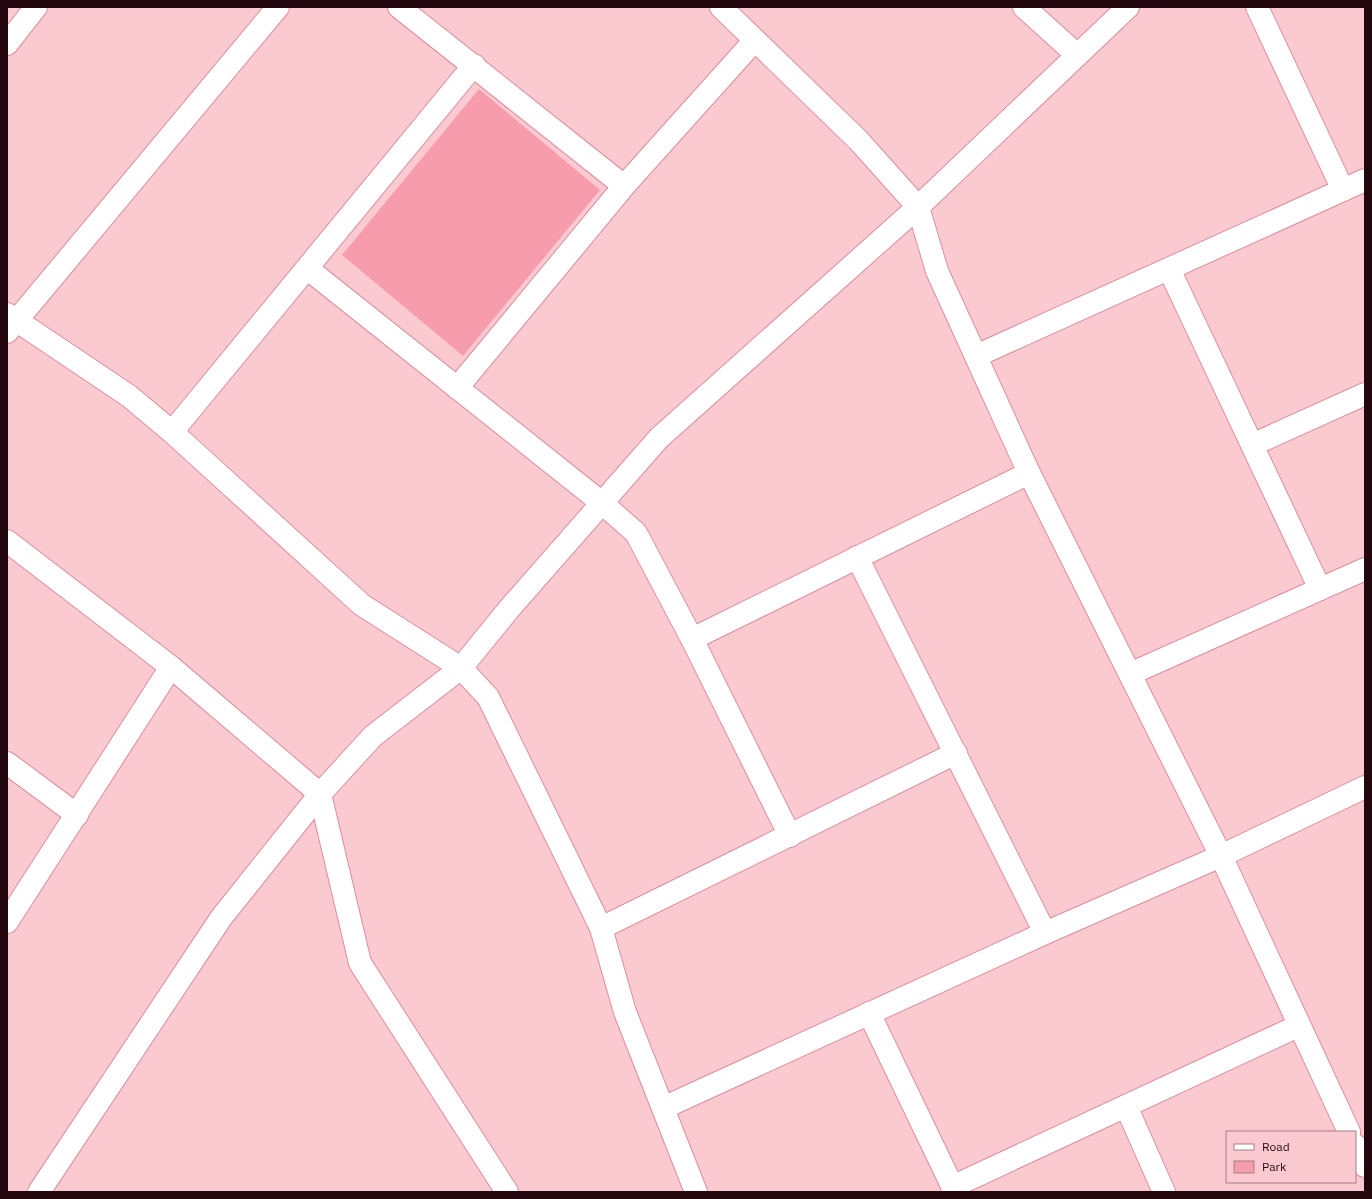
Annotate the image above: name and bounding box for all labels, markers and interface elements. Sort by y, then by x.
legend [1226,1131,1356,1183]
text: Road [1262,1139,1290,1154]
text: Park [1262,1159,1287,1174]

